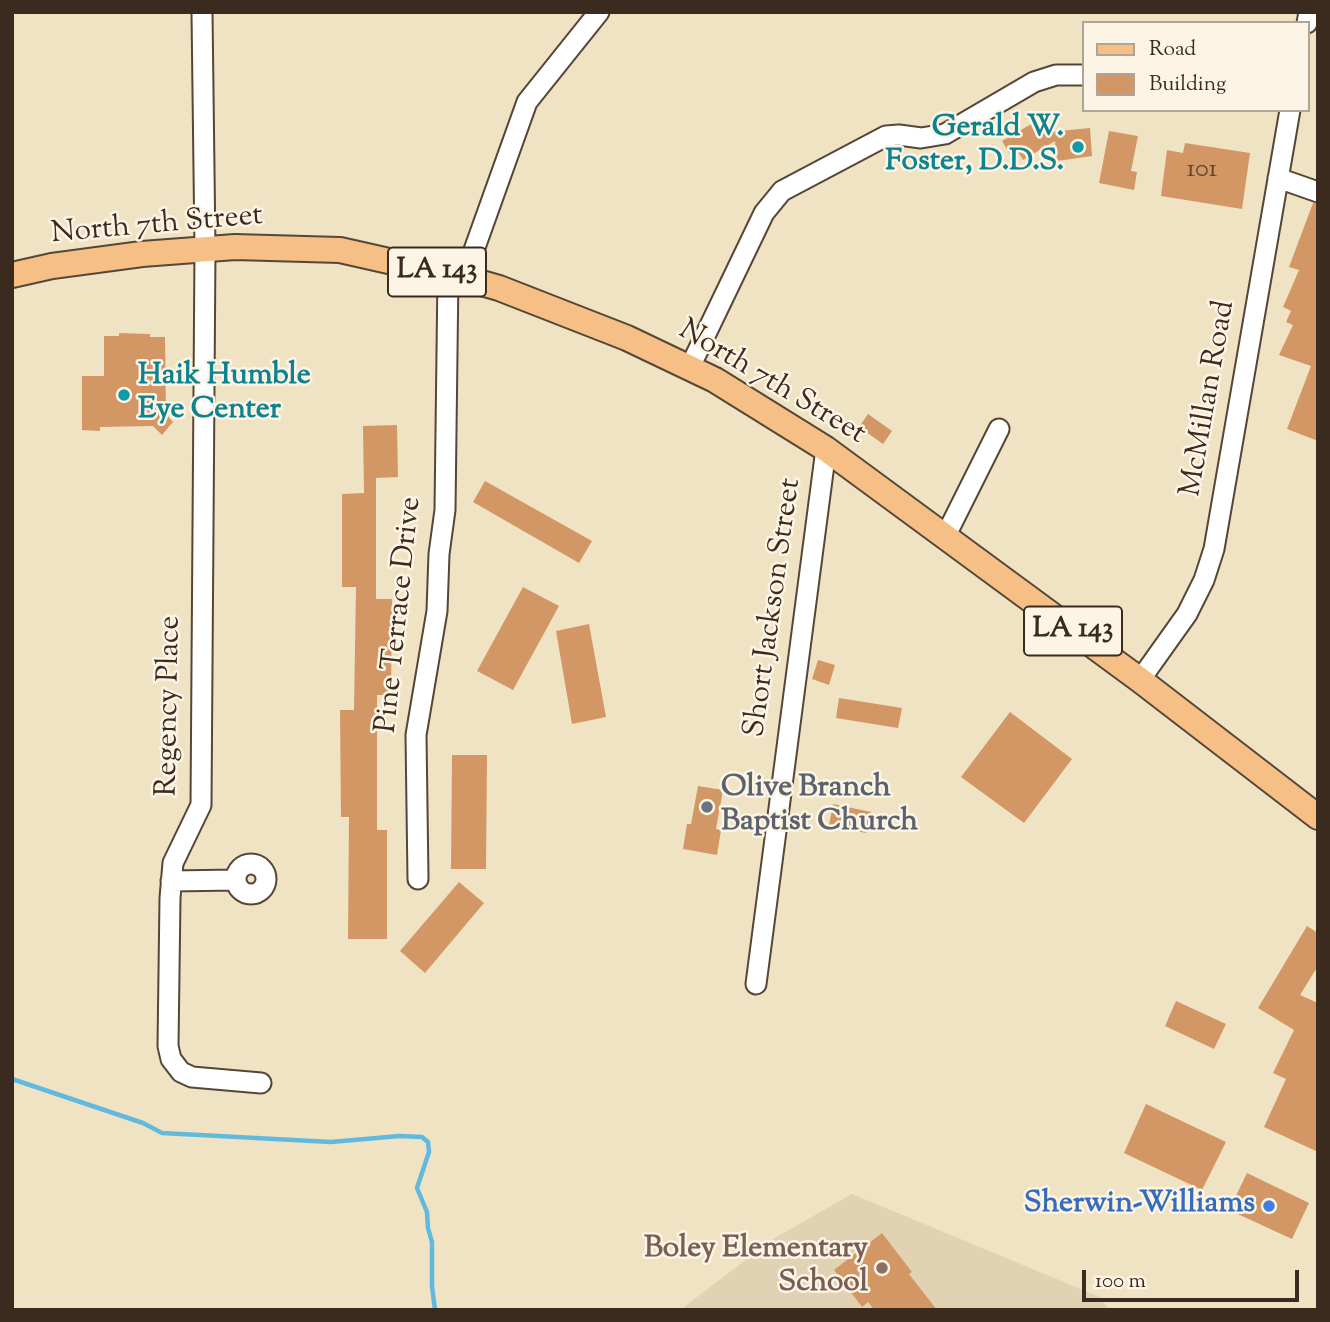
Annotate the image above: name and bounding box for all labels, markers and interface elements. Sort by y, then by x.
legend [1082,21,1309,112]
text: Road [1149,35,1196,65]
text: Building [1149,70,1226,100]
place label: Gerald W. Foster, D.D.S. [885,112,1064,182]
marker: Gerald W. Foster, D.D.S. [1070,139,1086,155]
house number: 101 [1187,156,1217,188]
street label: North 7th Street [50,200,264,254]
road number: LA 143 [388,247,486,296]
street label: McMillan Road [1175,298,1245,500]
street label: North 7th Street [671,314,871,454]
place label: Haik Humble Eye Center [138,360,311,430]
marker: Haik Humble Eye Center [116,387,132,403]
street label: Short Jackson Street [739,476,811,740]
street label: Pine Terrace Drive [371,495,431,735]
road number: LA 143 [1024,606,1122,656]
street label: Regency Place [151,615,191,797]
place label: Olive Branch Baptist Church [721,772,918,842]
marker: Olive Branch Baptist Church [699,799,715,815]
place label: Sherwin-Williams [1024,1188,1255,1224]
marker: Sherwin-Williams [1261,1198,1277,1214]
place label: Boley Elementary School [644,1233,868,1304]
scale bar [1085,1256,1302,1300]
marker: Boley Elementary School [874,1260,890,1276]
text: 100 m [1095,1267,1146,1297]

